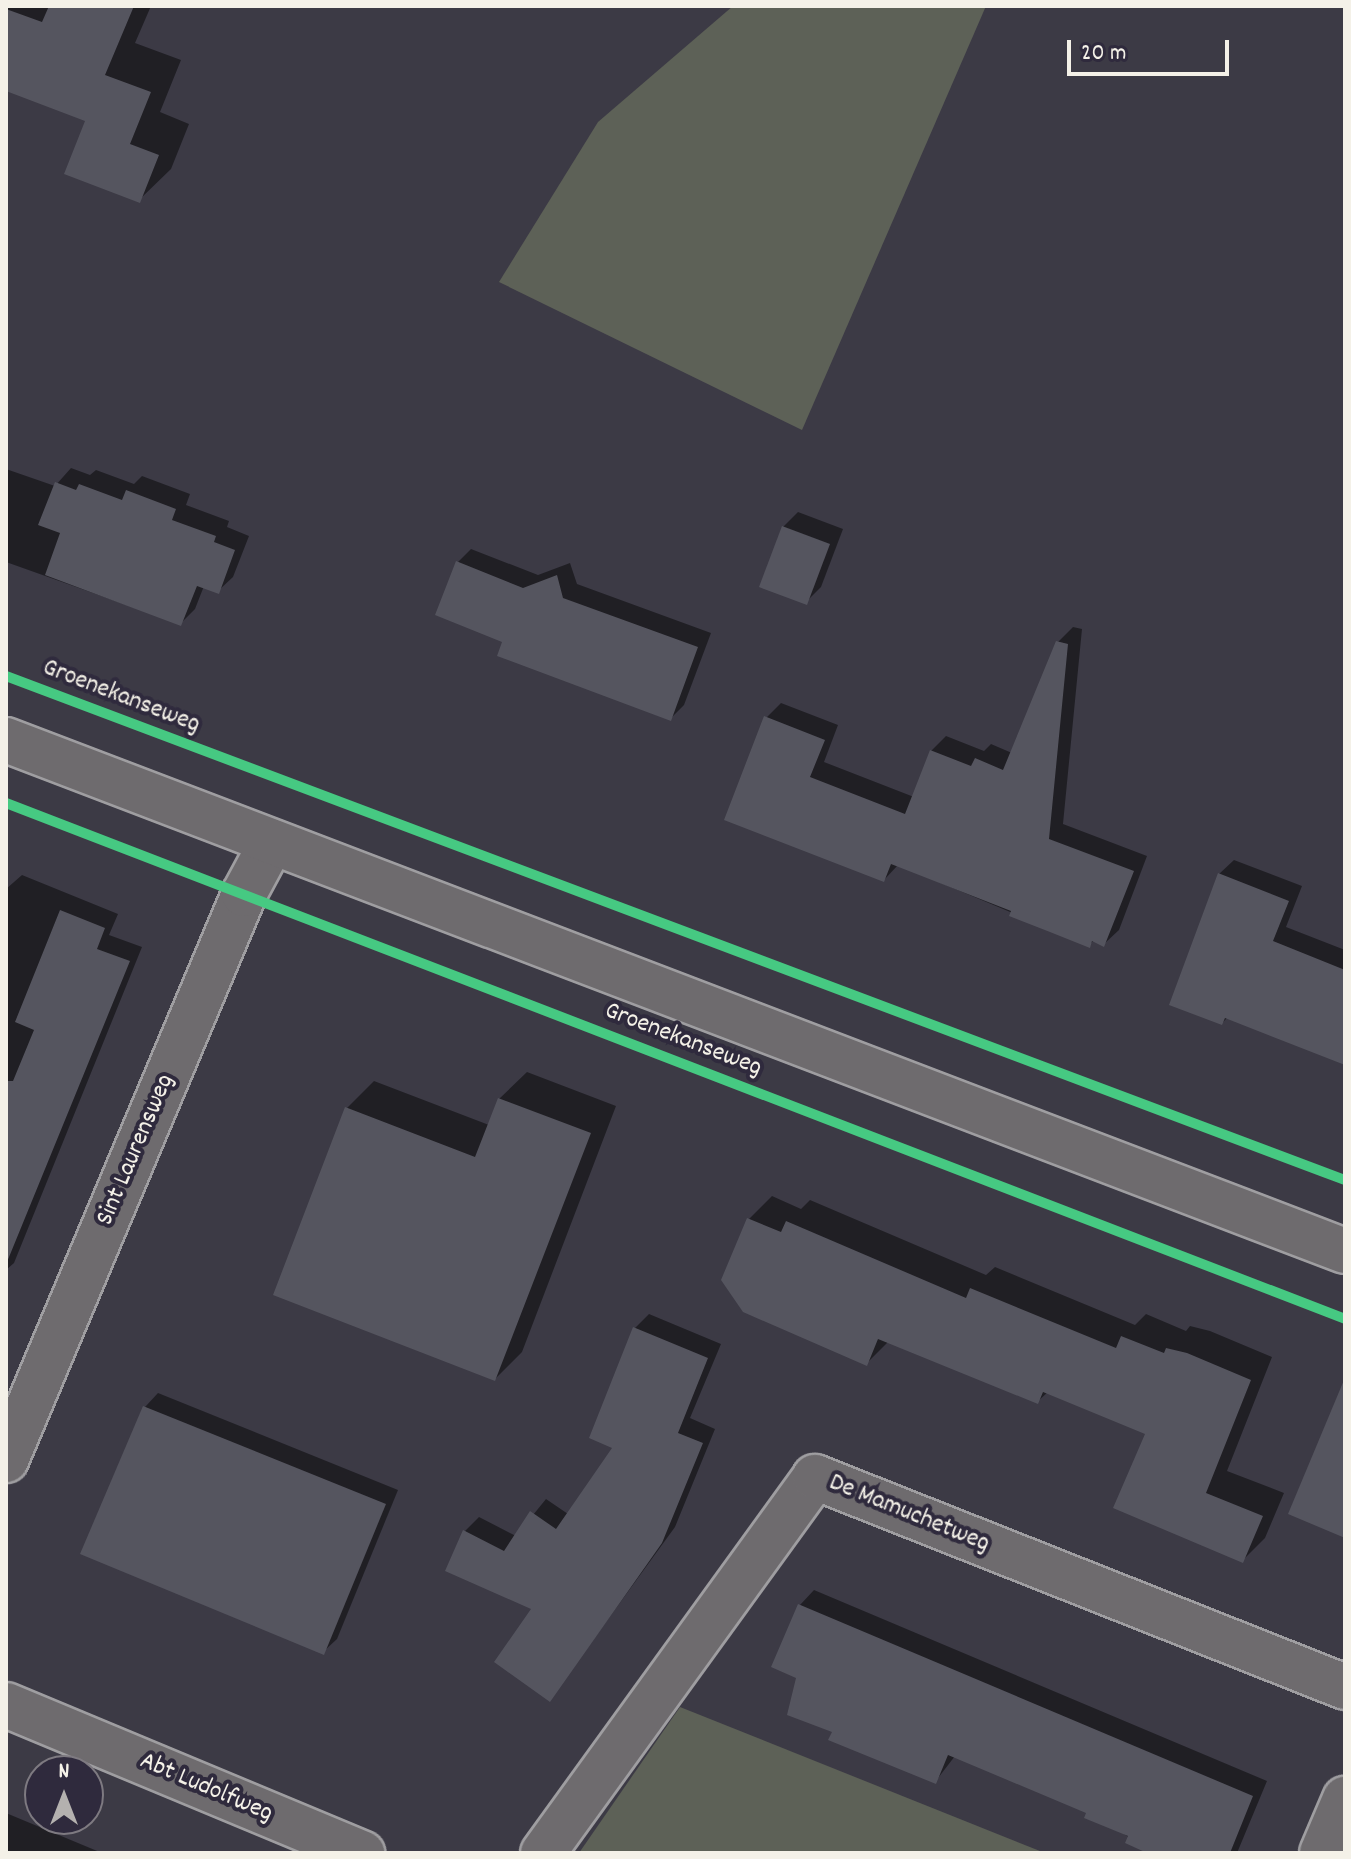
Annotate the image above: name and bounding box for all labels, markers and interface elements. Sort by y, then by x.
scale bar [1071,24,1233,74]
text: 20 m [1081,37,1127,71]
street label: Groenekanseweg [38,653,204,741]
street label: Groenekanseweg [600,996,766,1084]
street label: Sint Laurensweg [90,1070,182,1230]
street label: De Mamuchetweg [824,1468,994,1560]
street label: Abt Ludolfweg [135,1746,277,1830]
north arrow [24,1755,104,1835]
text: N [59,1757,69,1788]

